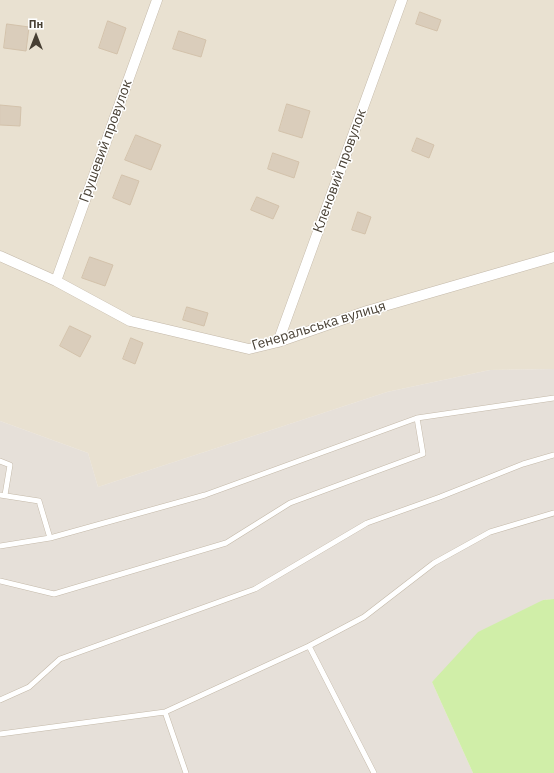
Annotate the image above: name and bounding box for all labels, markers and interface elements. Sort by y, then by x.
north arrow [16,16,56,56]
text: Пн [29,17,43,31]
street label: Грушевий провулок [76,77,136,205]
street label: Кленовий провулок [310,107,370,235]
street label: Генеральська вулиця [250,298,388,354]

